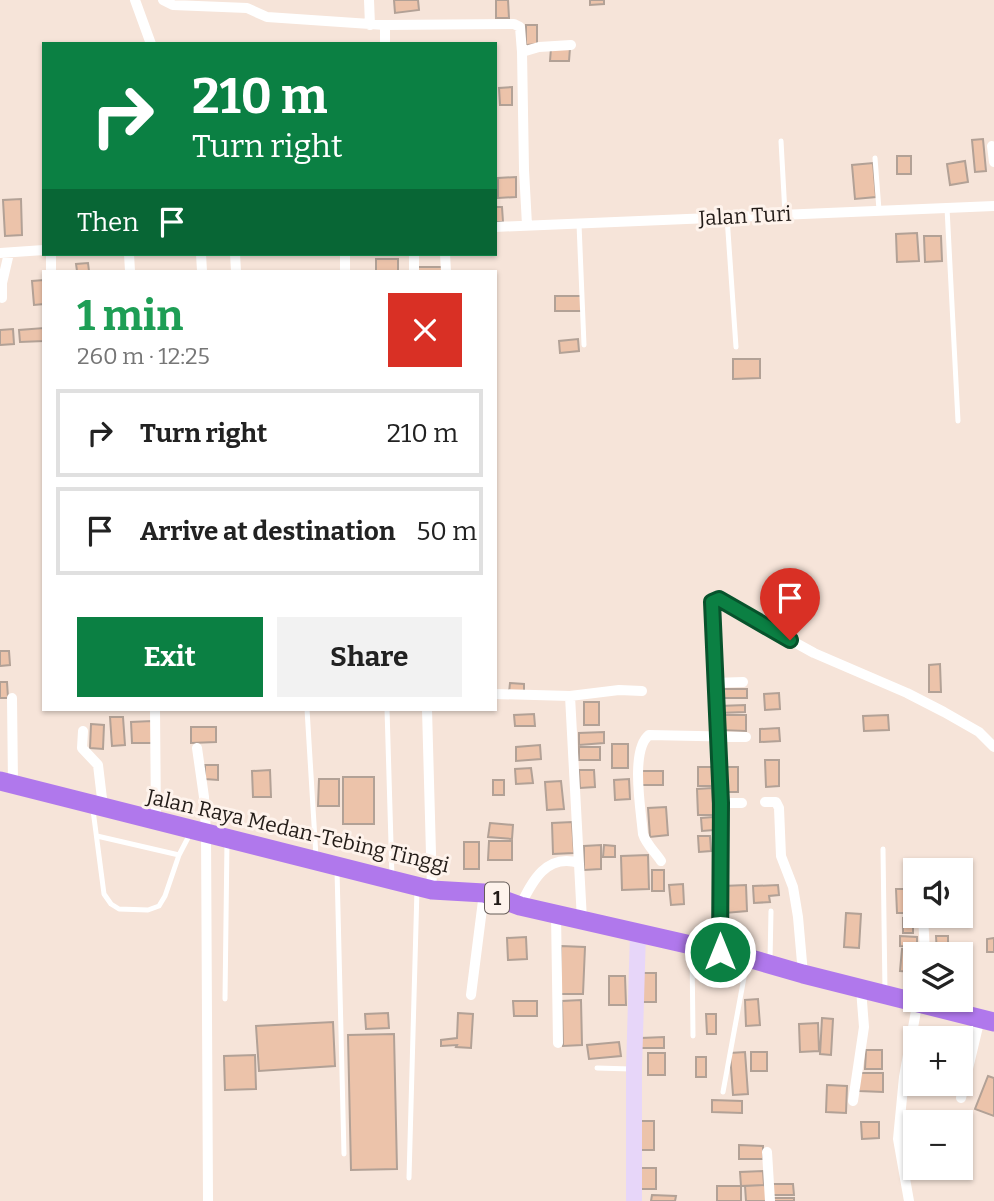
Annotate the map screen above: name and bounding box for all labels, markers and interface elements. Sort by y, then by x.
text: 210 m [192,67,327,126]
icon: right [77,70,168,161]
text: Turn right [192,127,343,165]
street label: Jalan Turi [697,201,792,231]
icon: arrive [153,203,191,241]
text: Then [77,207,139,238]
text: 1 min [77,291,183,341]
button: close [388,293,462,367]
text: 260 m · 12:25 [77,342,210,370]
icon: right [81,414,119,452]
text: Turn right [140,418,267,449]
text: 210 m [387,418,458,449]
icon: arrive [81,512,119,550]
text: Arrive at destination [140,516,395,547]
text: 50 m [416,516,477,547]
pin [760,568,820,640]
icon: arrive [771,579,809,617]
button: Exit [77,617,263,697]
button: Share [277,617,462,697]
street label: Jalan Raya Medan-Tebing Tinggi [143,783,452,879]
map controls [903,858,973,1180]
button: sound [903,858,973,928]
road number: 1 [485,882,509,914]
position arrow [683,915,757,989]
button: layers [903,942,973,1012]
button: + [903,1026,973,1096]
button: − [903,1110,973,1180]

